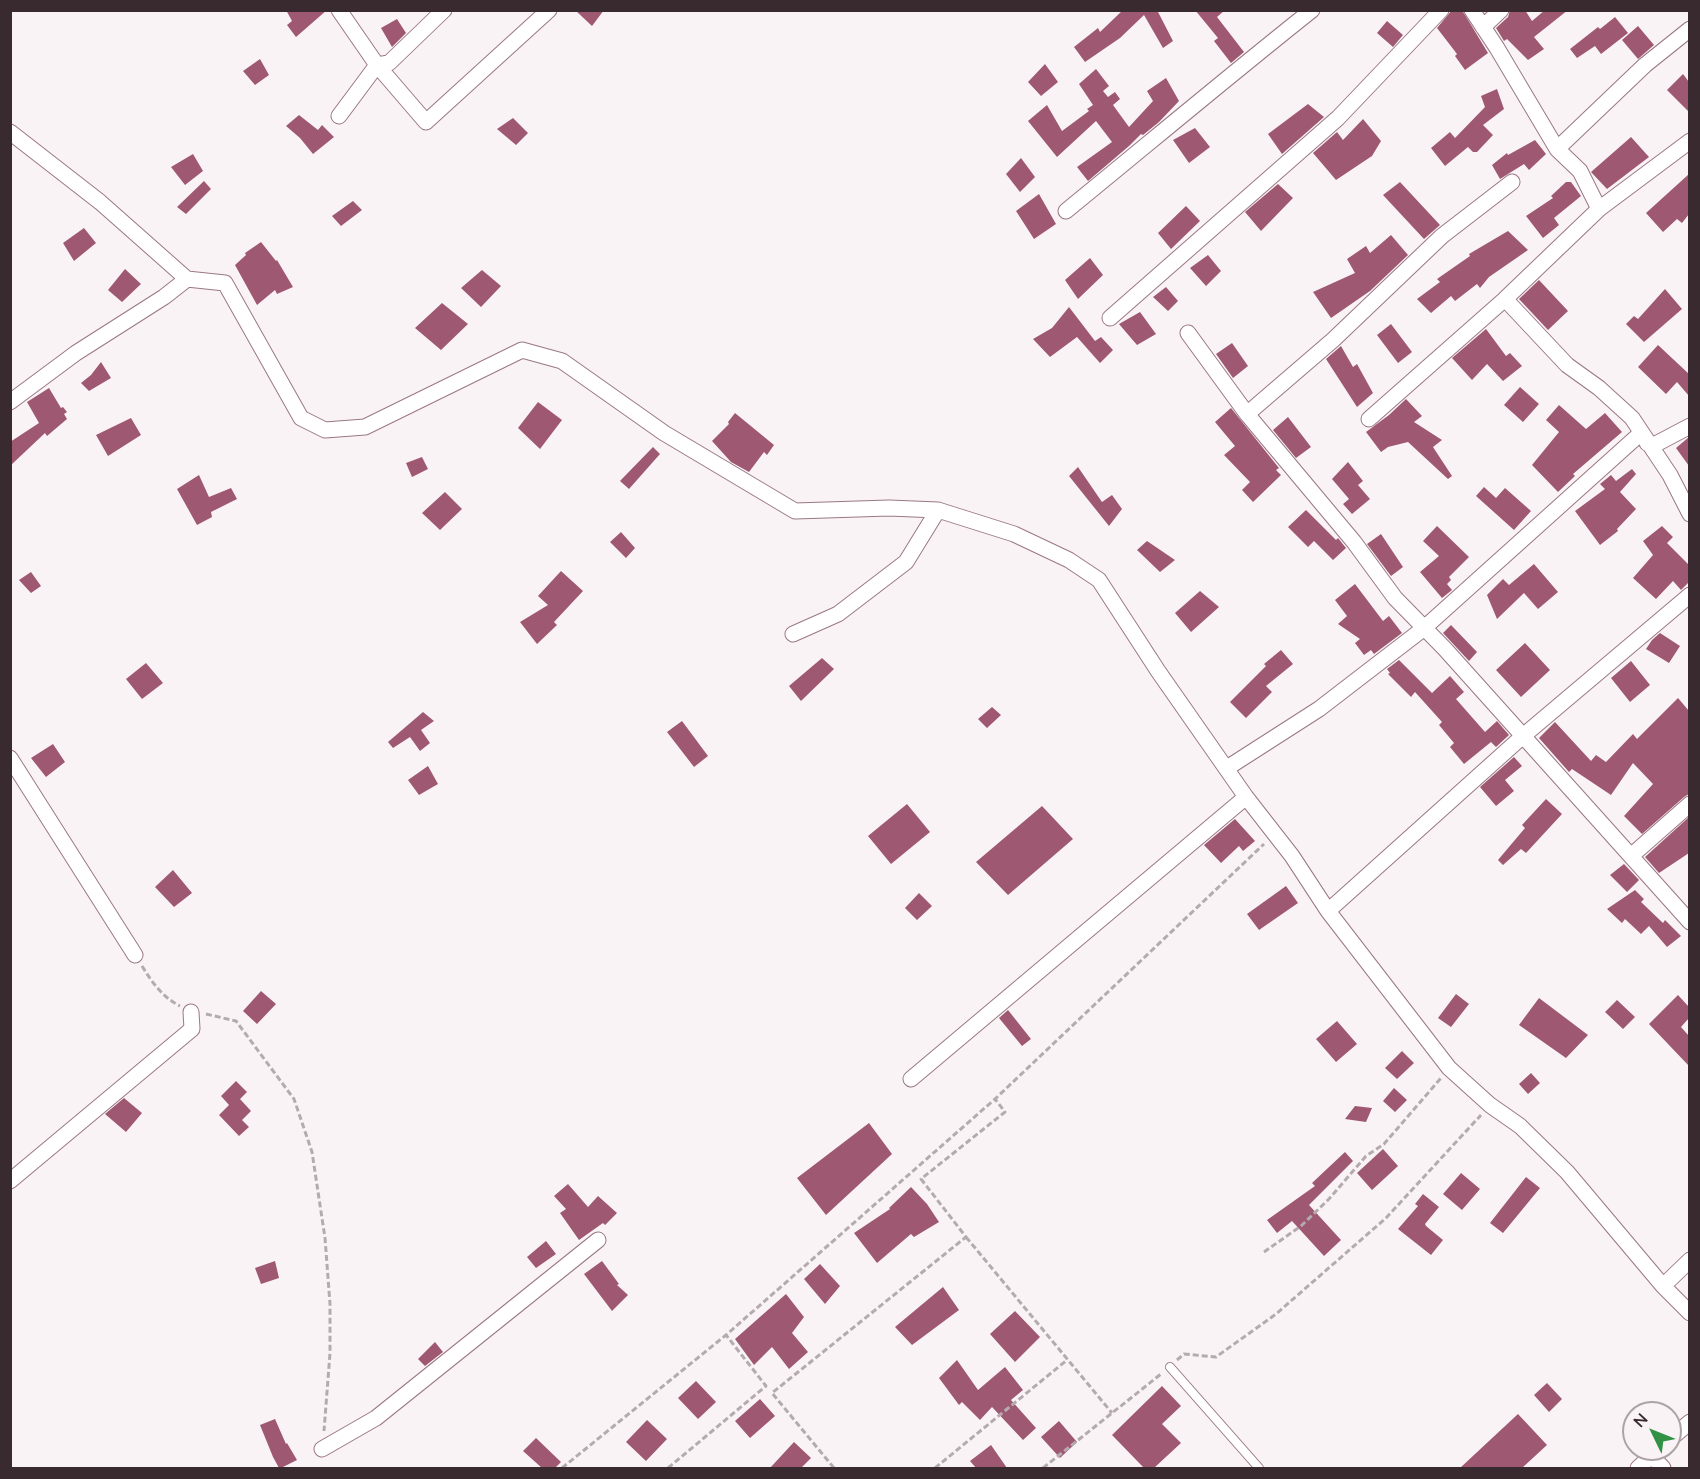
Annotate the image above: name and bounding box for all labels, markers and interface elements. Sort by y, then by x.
north arrow [1622,1401,1682,1461]
text: N [1629,1409,1652,1431]

